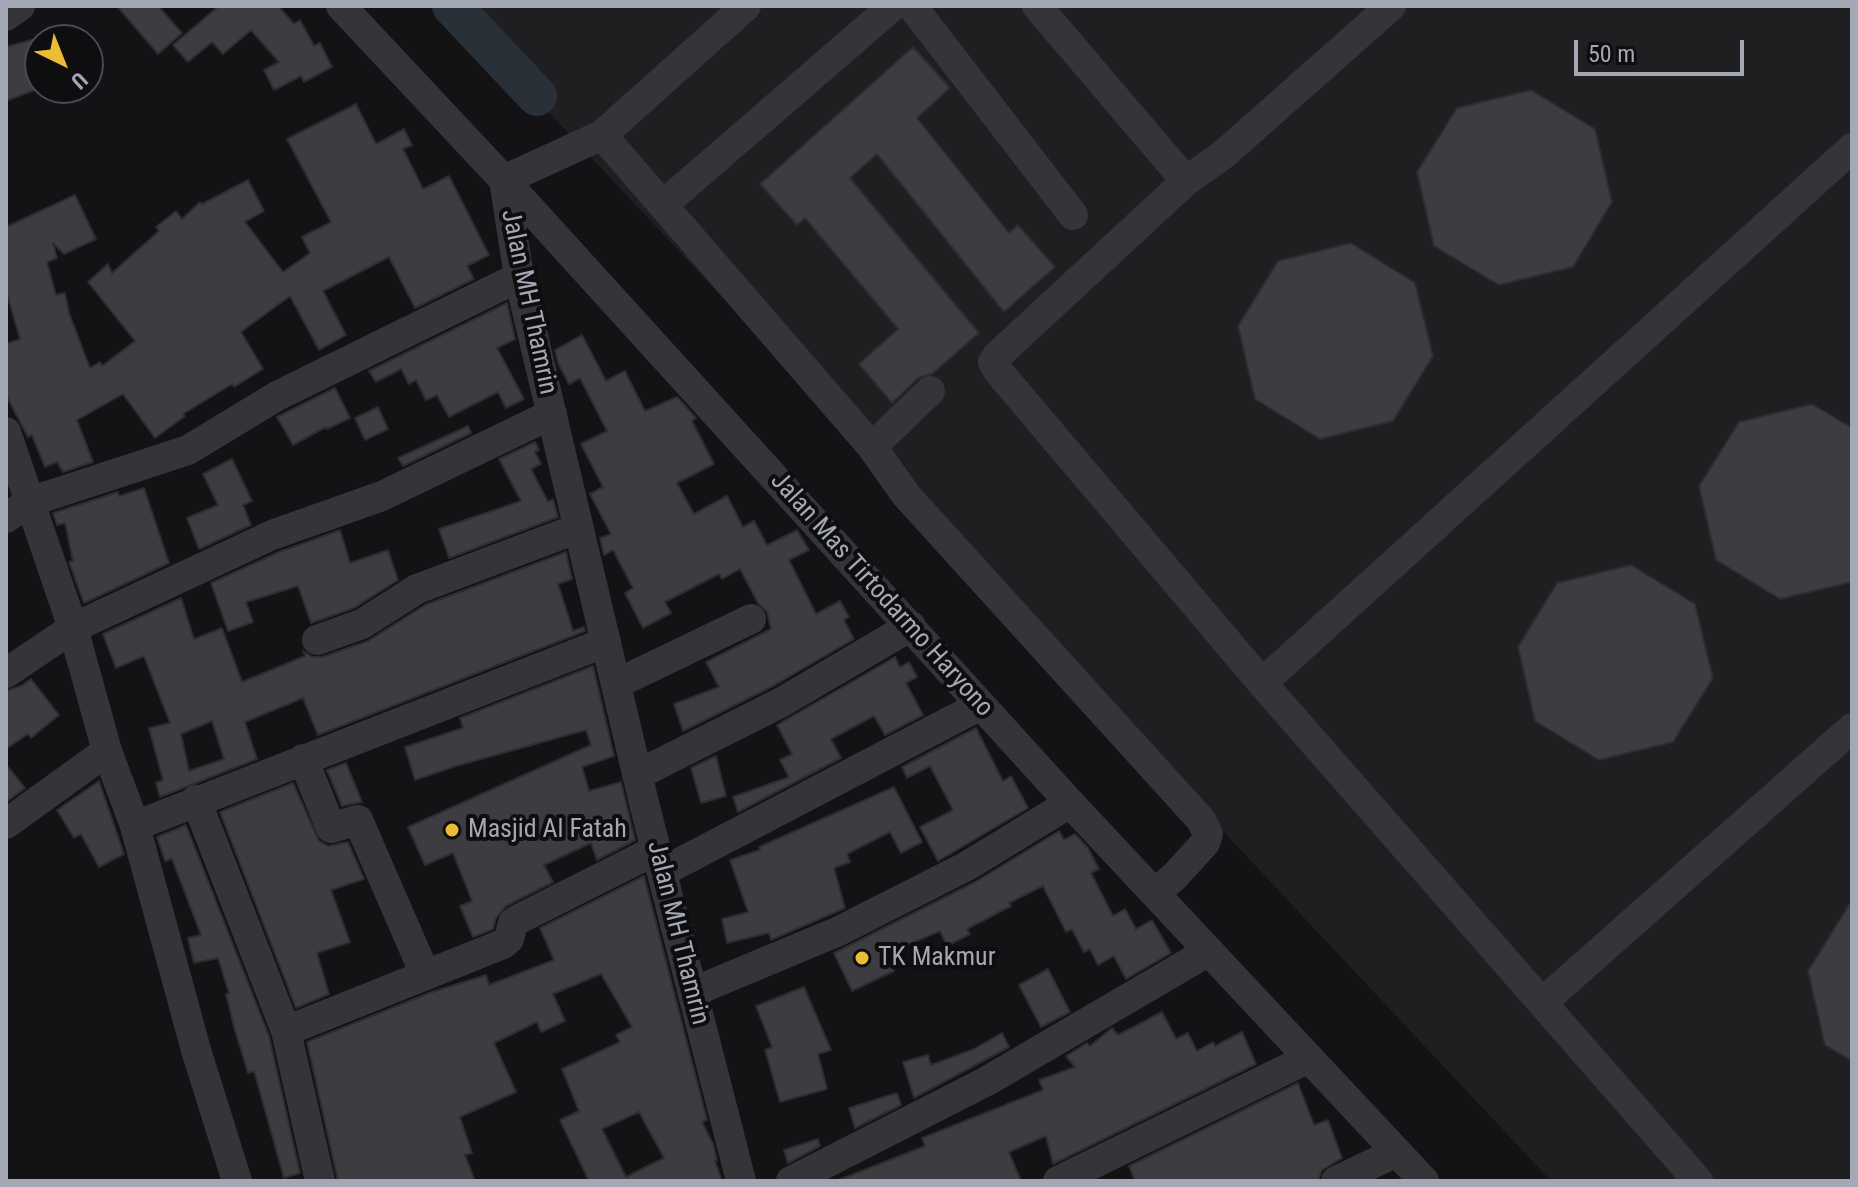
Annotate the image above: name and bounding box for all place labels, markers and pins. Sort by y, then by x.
place label: Masjid Al Fatah [468,814,627,846]
marker: Masjid Al Fatah [443,821,461,839]
place label: TK Makmur [878,942,996,974]
marker: TK Makmur [853,949,871,967]

